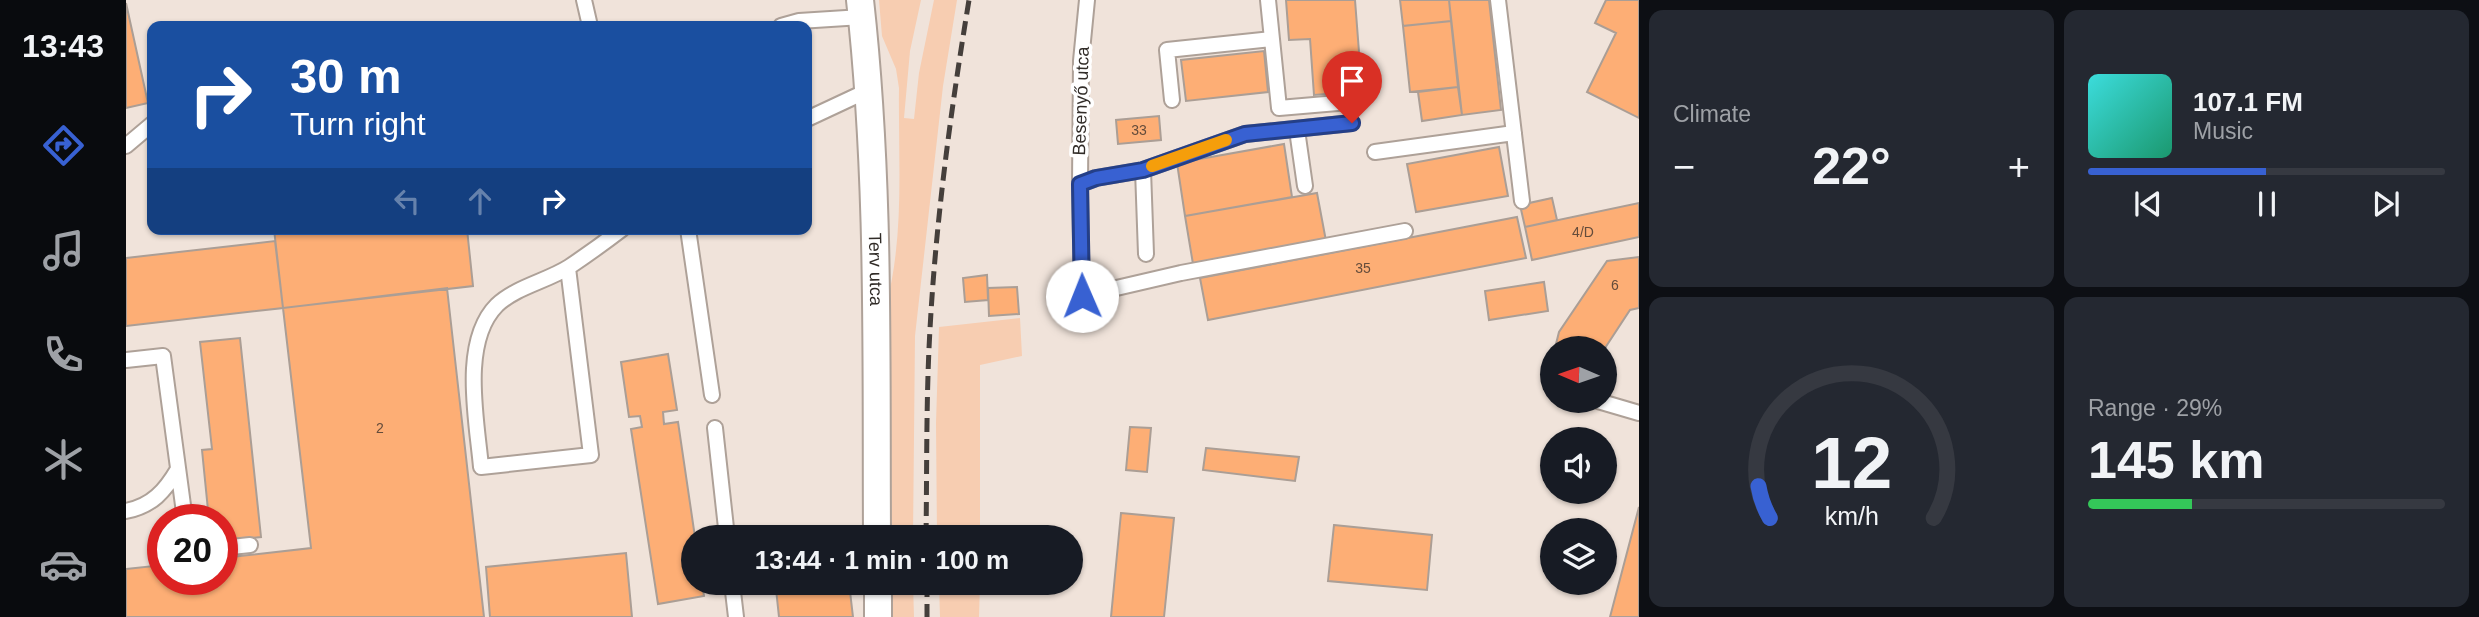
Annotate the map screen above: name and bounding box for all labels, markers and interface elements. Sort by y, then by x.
text: 13:43 [22,28,104,64]
street label: Besenyő utca [1069,45,1093,156]
icon: right [175,49,266,140]
text: 30 m [290,49,402,103]
pin [1322,51,1382,123]
icon: arrive [1333,62,1371,100]
text: 107.1 FM [2193,87,2303,117]
text: Climate [1673,101,1751,127]
text: Turn right [290,106,426,142]
text: Music [2193,118,2253,144]
icon: directions [39,121,88,170]
house number: 33 [1131,122,1147,138]
text: 22° [1812,137,1891,195]
text: − [1673,146,1695,188]
text: + [2008,146,2030,188]
icon: left [388,182,426,220]
icon: ahead [461,182,499,220]
icon: right [534,182,572,220]
icon: previous [2129,185,2167,223]
icon: pause [2248,185,2286,223]
icon: next [2367,185,2405,223]
house number: 4/D [1572,224,1594,240]
icon: music [39,226,88,275]
street label: Terv utca [865,233,886,307]
position arrow [1045,259,1119,333]
house number: 35 [1355,260,1371,276]
house number: 6 [1611,277,1619,293]
icon: phone [39,330,88,379]
north arrow [1540,336,1617,413]
map controls [1540,336,1617,595]
text: Range · 29% [2088,395,2222,421]
house number: 2 [376,420,384,436]
text: 12 [1811,422,1892,503]
button: sound [1540,427,1617,504]
text: 145 km [2088,431,2264,489]
icon: climate [39,435,88,484]
text: km/h [1824,502,1879,530]
speed limit sign: 20 [147,504,238,595]
button: layers [1540,518,1617,595]
icon: car [39,540,88,589]
text: 13:44 · 1 min · 100 m [755,545,1009,575]

